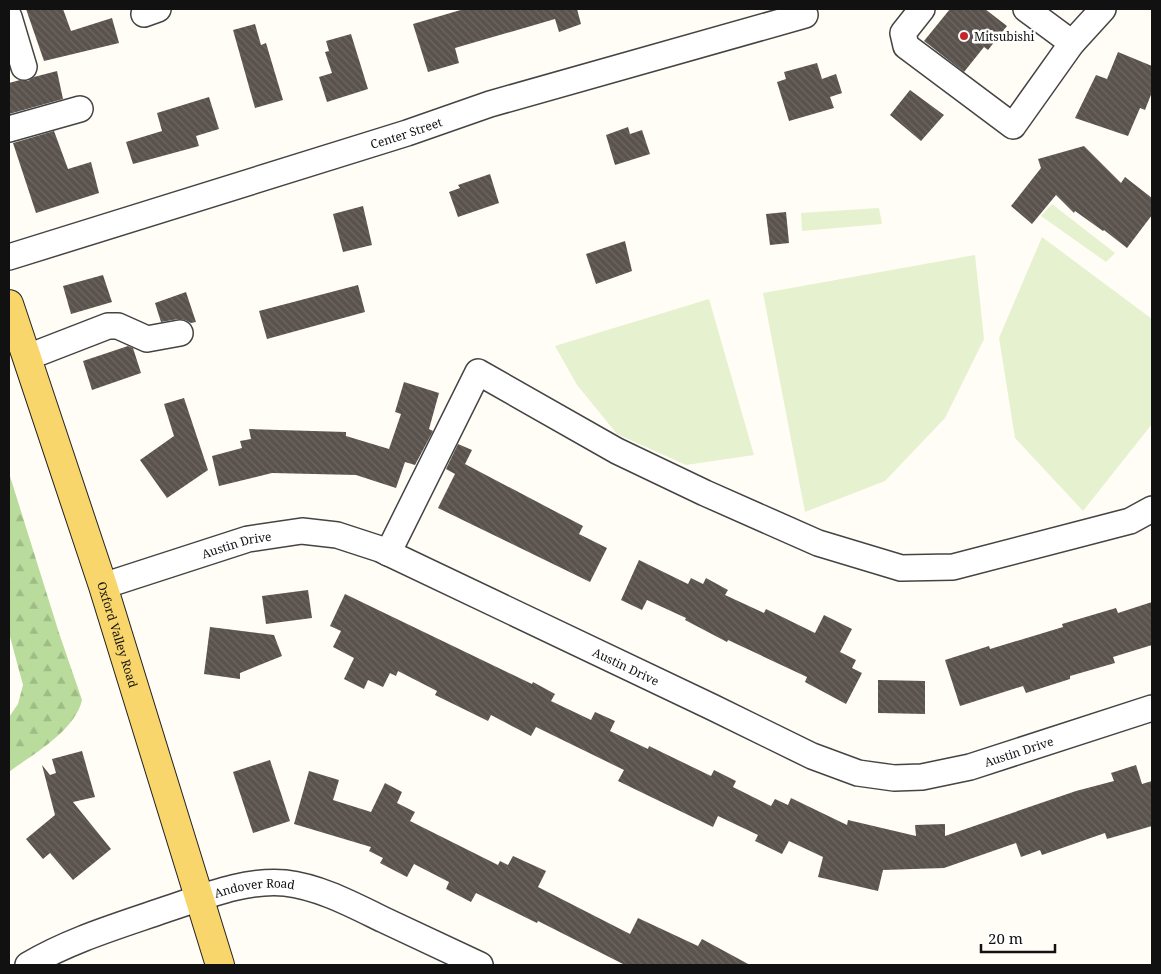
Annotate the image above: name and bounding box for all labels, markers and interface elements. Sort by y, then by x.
place label: Mitsubishi [974,28,1035,45]
marker: Mitsubishi [958,30,970,42]
street label: Center Street [368,113,444,152]
street label: Austin Drive [199,527,272,562]
street label: Oxford Valley Road [94,579,143,690]
street label: Austin Drive [590,643,662,689]
street label: Austin Drive [982,732,1055,770]
street label: Andover Road [212,874,297,901]
scale bar [981,922,1055,954]
text: 20 m [988,928,1023,948]

